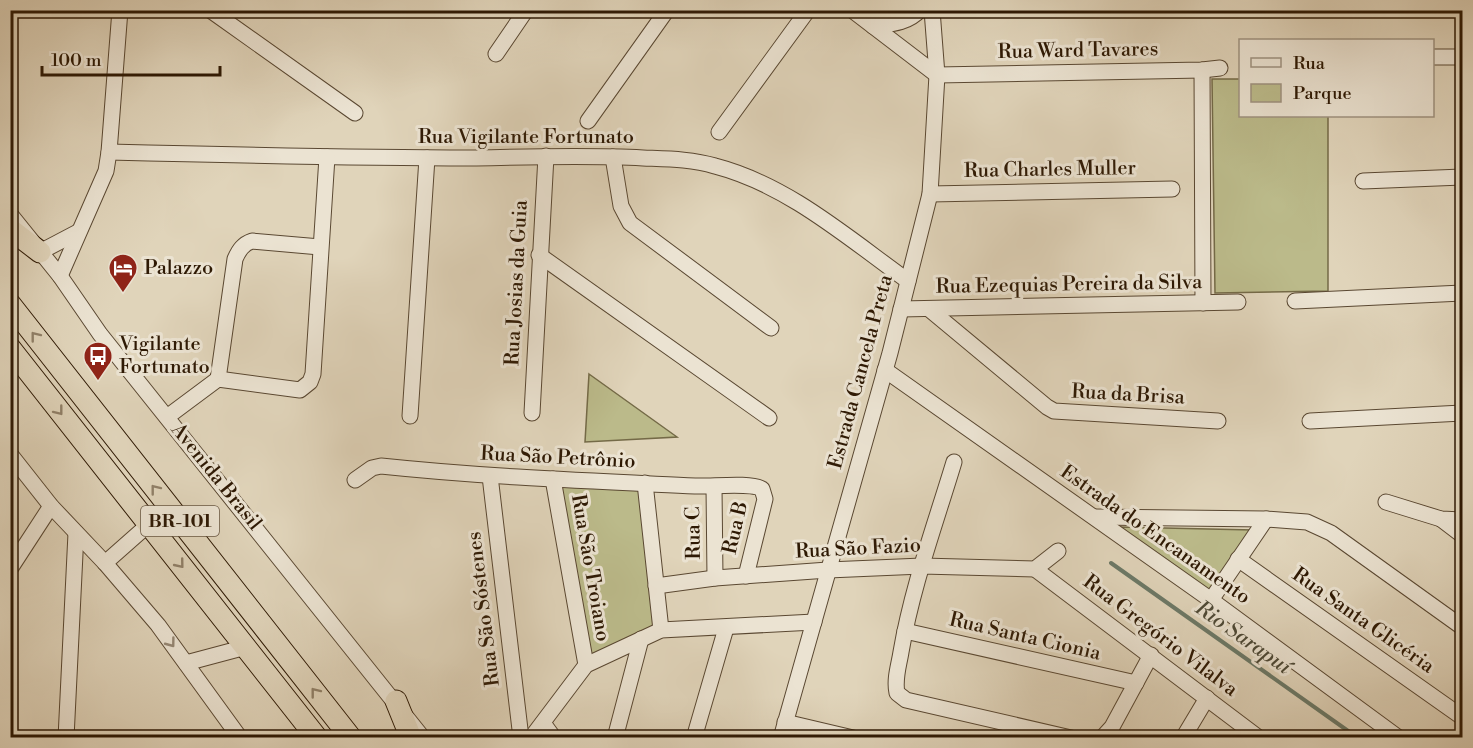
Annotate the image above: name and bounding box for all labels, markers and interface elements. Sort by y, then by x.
street label: Rua Ward Tavares [997,37,1159,65]
scale bar [42,39,220,77]
legend [1239,39,1434,117]
text: 100 m [51,49,102,72]
text: Rua [1293,52,1326,75]
text: Parque [1293,82,1352,105]
street label: Rua Vigilante Fortunato [418,125,634,150]
street label: Rua Charles Muller [964,156,1137,184]
street label: Rua Josias da Guia [500,199,534,367]
hotel icon: Palazzo [107,252,139,294]
place label: Palazzo [144,256,213,281]
street label: Rua Ezequias Pereira da Silva [936,270,1203,300]
street label: Estrada Cancela Preta [823,271,899,472]
one-way arrow [31,331,42,342]
place label: Vigilante Fortunato [118,332,210,380]
bus stop icon: Vigilante Fortunato [82,340,114,382]
street label: Rua da Brisa [1071,380,1186,411]
one-way arrow [52,404,63,415]
street label: Avenida Brasil [165,418,267,536]
street label: Rua São Petrônio [480,441,636,475]
street label: Estrada do Encanamento [1055,460,1255,610]
one-way arrow [152,485,163,496]
street label: Rua São Troiano [565,492,615,644]
street label: Rua B [718,499,754,557]
road number: BR-101 [141,506,219,536]
street label: Rua C [681,506,707,560]
street label: Rua São Sóstenes [462,530,506,688]
street label: Rua São Fazio [794,533,922,565]
one-way arrow [172,557,183,568]
street label: Rua Santa Glicéria [1287,563,1440,680]
street label: Rua Gregório Vilalva [1078,570,1243,703]
water label: Rio Sarapuí [1189,595,1298,682]
street label: Rua Santa Cionia [947,607,1104,667]
one-way arrow [163,636,174,647]
one-way arrow [311,687,322,698]

